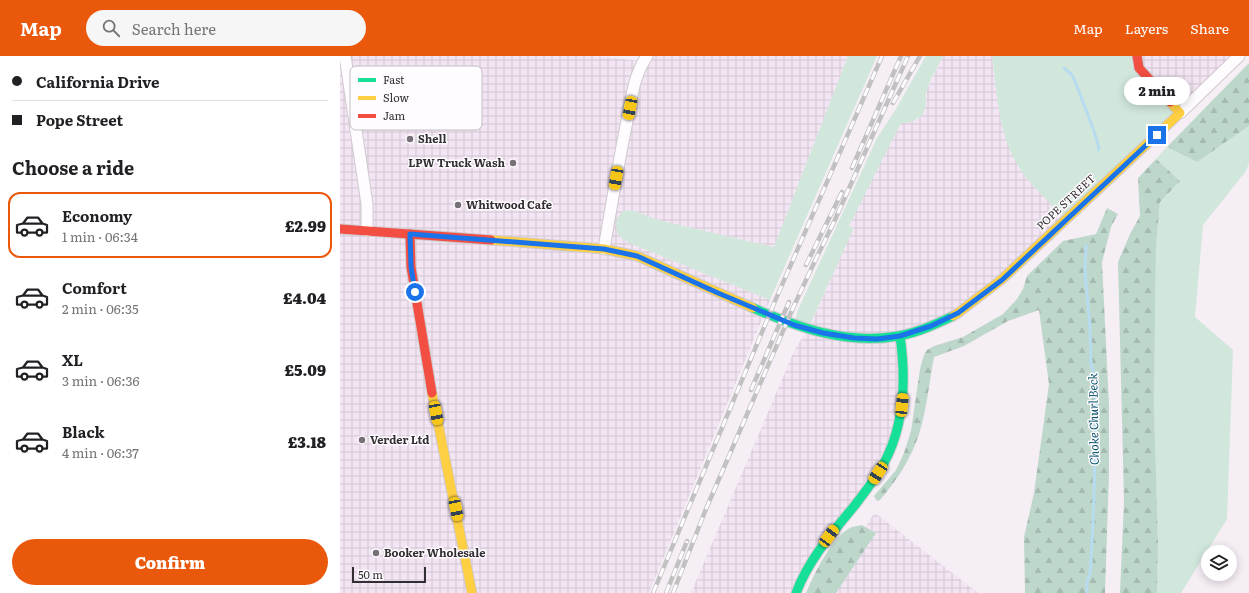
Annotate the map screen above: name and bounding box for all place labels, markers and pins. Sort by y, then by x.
place label: Shell [418,130,446,146]
marker: Shell [405,134,415,144]
place label: LPW Truck Wash [408,154,505,170]
marker: LPW Truck Wash [508,158,518,168]
place label: Whitwood Cafe [466,196,552,212]
marker: Whitwood Cafe [453,200,463,210]
place label: Verder Ltd [370,431,429,447]
marker: Verder Ltd [357,435,367,445]
place label: Booker Wholesale [384,544,485,560]
marker: Booker Wholesale [371,548,381,558]

